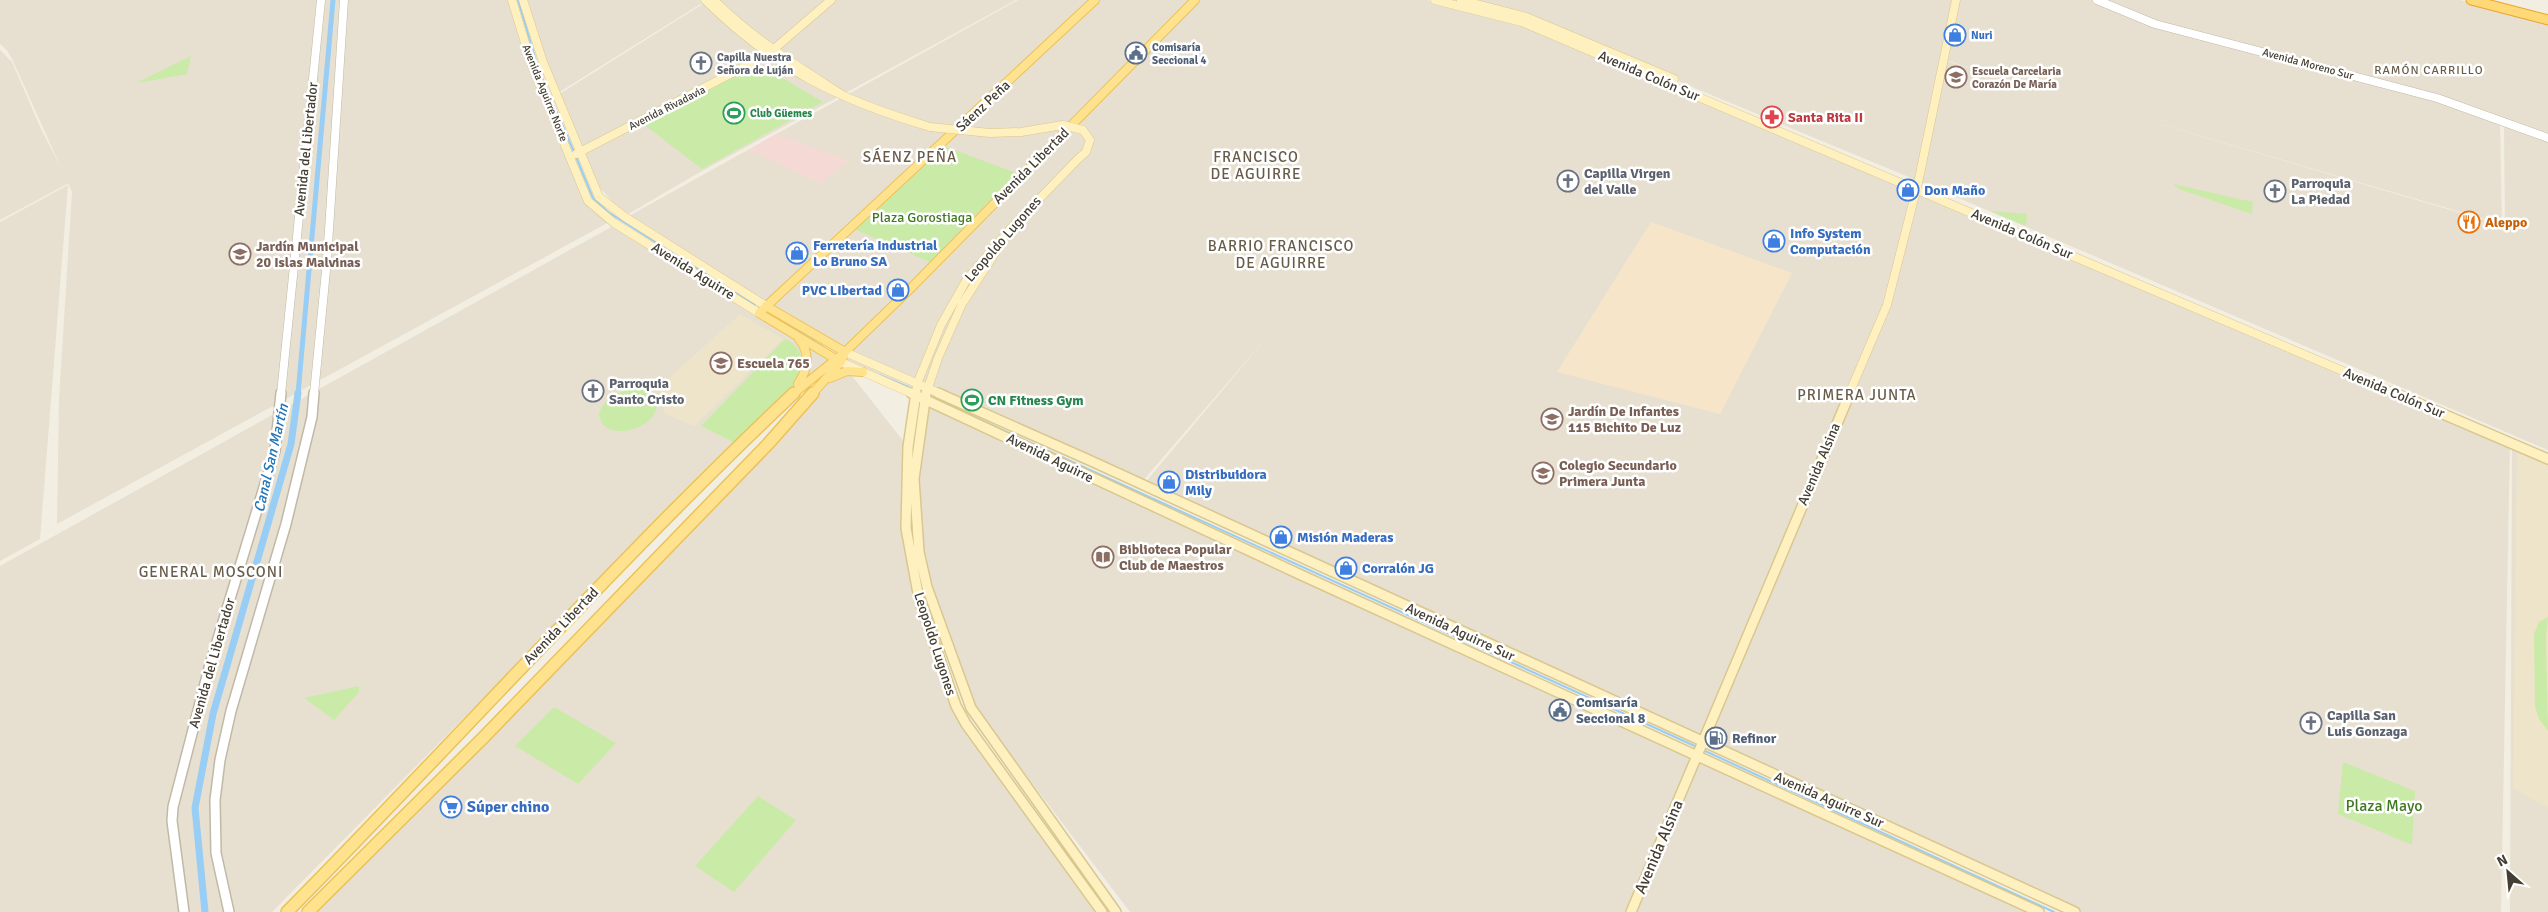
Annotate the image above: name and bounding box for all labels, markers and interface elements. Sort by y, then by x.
shop icon: Nuri [1943,23,1967,47]
place label: Nuri [1971,29,1993,42]
public building icon: Comisaría Seccional 4 [1124,41,1148,65]
place label: Comisaría Seccional 4 [1152,41,1207,67]
street label: Avenida Aguirre Norte [520,42,570,144]
street label: Avenida Moreno Sur [2261,46,2355,82]
street label: Avenida Colón Sur [1596,47,1703,105]
church icon: Capilla Nuestra Señora de Luján [689,51,713,75]
place label: Capilla Nuestra Señora de Luján [717,51,793,77]
district label: RAMÓN CARRILLO [2374,63,2484,78]
school or university icon: Escuela Carcelaria Corazón De María [1944,65,1968,89]
place label: Escuela Carcelaria Corazón De María [1972,65,2062,91]
street label: Sáenz Peña [952,77,1014,135]
street label: Avenida del Libertador [291,80,322,217]
street label: Avenida Rivadavia [626,83,708,133]
sports icon: Club Güemes [722,101,746,125]
pharmacy icon: Santa Rita II [1760,105,1784,129]
place label: Club Güemes [750,107,812,120]
place label: Santa Rita II [1788,109,1863,126]
street label: Avenida Libertad [989,124,1073,208]
district label: SÁENZ PEÑA [863,147,957,166]
district label: FRANCISCO DE AGUIRRE [1210,148,1302,183]
place label: Capilla Virgen del Valle [1584,165,1671,198]
church icon: Capilla Virgen del Valle [1556,169,1580,193]
place label: Parroquia La Piedad [2291,175,2351,208]
shop icon: Don Maño [1896,178,1920,202]
church icon: Parroquia La Piedad [2263,179,2287,203]
place label: Don Maño [1924,182,1985,199]
street label: Leopoldo Lugones [961,193,1045,285]
street label: Avenida Colón Sur [1969,205,2076,263]
park label: Plaza Gorostiaga [872,209,972,226]
restaurant icon: Aleppo [2457,210,2481,234]
place label: Aleppo [2485,214,2527,231]
place label: Info System Computación [1790,225,1871,258]
shop icon: Info System Computación [1762,229,1786,253]
place label: Ferretería Industrial Lo Bruno SA [813,237,938,270]
district label: BARRIO FRANCISCO DE AGUIRRE [1208,237,1354,272]
place label: Jardín Municipal 20 Islas Malvinas [256,238,360,271]
street label: Avenida Aguirre [648,239,738,303]
shop icon: Ferretería Industrial Lo Bruno SA [785,241,809,265]
school or university icon: Jardín Municipal 20 Islas Malvinas [228,242,252,266]
shop icon: PVC LIbertad [886,278,910,302]
place label: PVC LIbertad [802,282,882,299]
school or university icon: Escuela 765 [709,351,733,375]
place label: Escuela 765 [737,355,810,372]
street label: Avenida Colón Sur [2341,364,2448,422]
place label: Parroquia Santo Cristo [609,375,684,408]
church icon: Parroquia Santo Cristo [581,379,605,403]
district label: PRIMERA JUNTA [1797,386,1917,404]
sports icon: CN Fitness Gym [960,388,984,412]
place label: CN Fitness Gym [988,392,1084,409]
water label: Canal San Martín [250,401,292,514]
place label: Jardín De Infantes 115 Bichito De Luz [1568,403,1681,436]
school or university icon: Jardín De Infantes 115 Bichito De Luz [1540,407,1564,431]
street label: Avenida Alsina [1794,420,1844,508]
street label: Avenida Aguirre [1004,430,1096,486]
place label: Colegio Secundario Primera Junta [1559,457,1677,490]
school or university icon: Colegio Secundario Primera Junta [1531,461,1555,485]
place label: Distribuidora Mily [1185,466,1267,499]
shop icon: Distribuidora Mily [1157,470,1181,494]
shop icon: Misión Maderas [1269,525,1293,549]
place label: Misión Maderas [1297,529,1393,546]
place label: Biblioteca Popular Club de Maestros [1119,541,1232,574]
library icon: Biblioteca Popular Club de Maestros [1091,545,1115,569]
shop icon: Corralón JG [1334,556,1358,580]
place label: Corralón JG [1362,560,1434,577]
district label: GENERAL MOSCONI [139,563,283,581]
street label: Avenida Libertad [520,584,602,668]
street label: Leopoldo Lugones [910,590,960,698]
street label: Avenida del Libertador [185,595,239,730]
street label: Avenida Aguirre Sur [1403,599,1518,665]
place label: Comisaría Seccional 8 [1576,694,1646,727]
public building icon: Comisaría Seccional 8 [1548,698,1572,722]
place label: Capilla San Luis Gonzaga [2327,707,2408,740]
church icon: Capilla San Luis Gonzaga [2299,711,2323,735]
fuel station icon: Refinor [1704,726,1728,750]
place label: Refinor [1732,730,1777,747]
street label: Avenida Aguirre Sur [1771,768,1887,832]
supermarket icon: Súper chino [439,795,463,819]
park label: Plaza Mayo [2345,796,2423,816]
place label: Súper chino [467,797,549,817]
street label: Avenida Alsina [1630,797,1688,897]
north arrow [2483,847,2533,897]
text: N [2494,851,2511,871]

